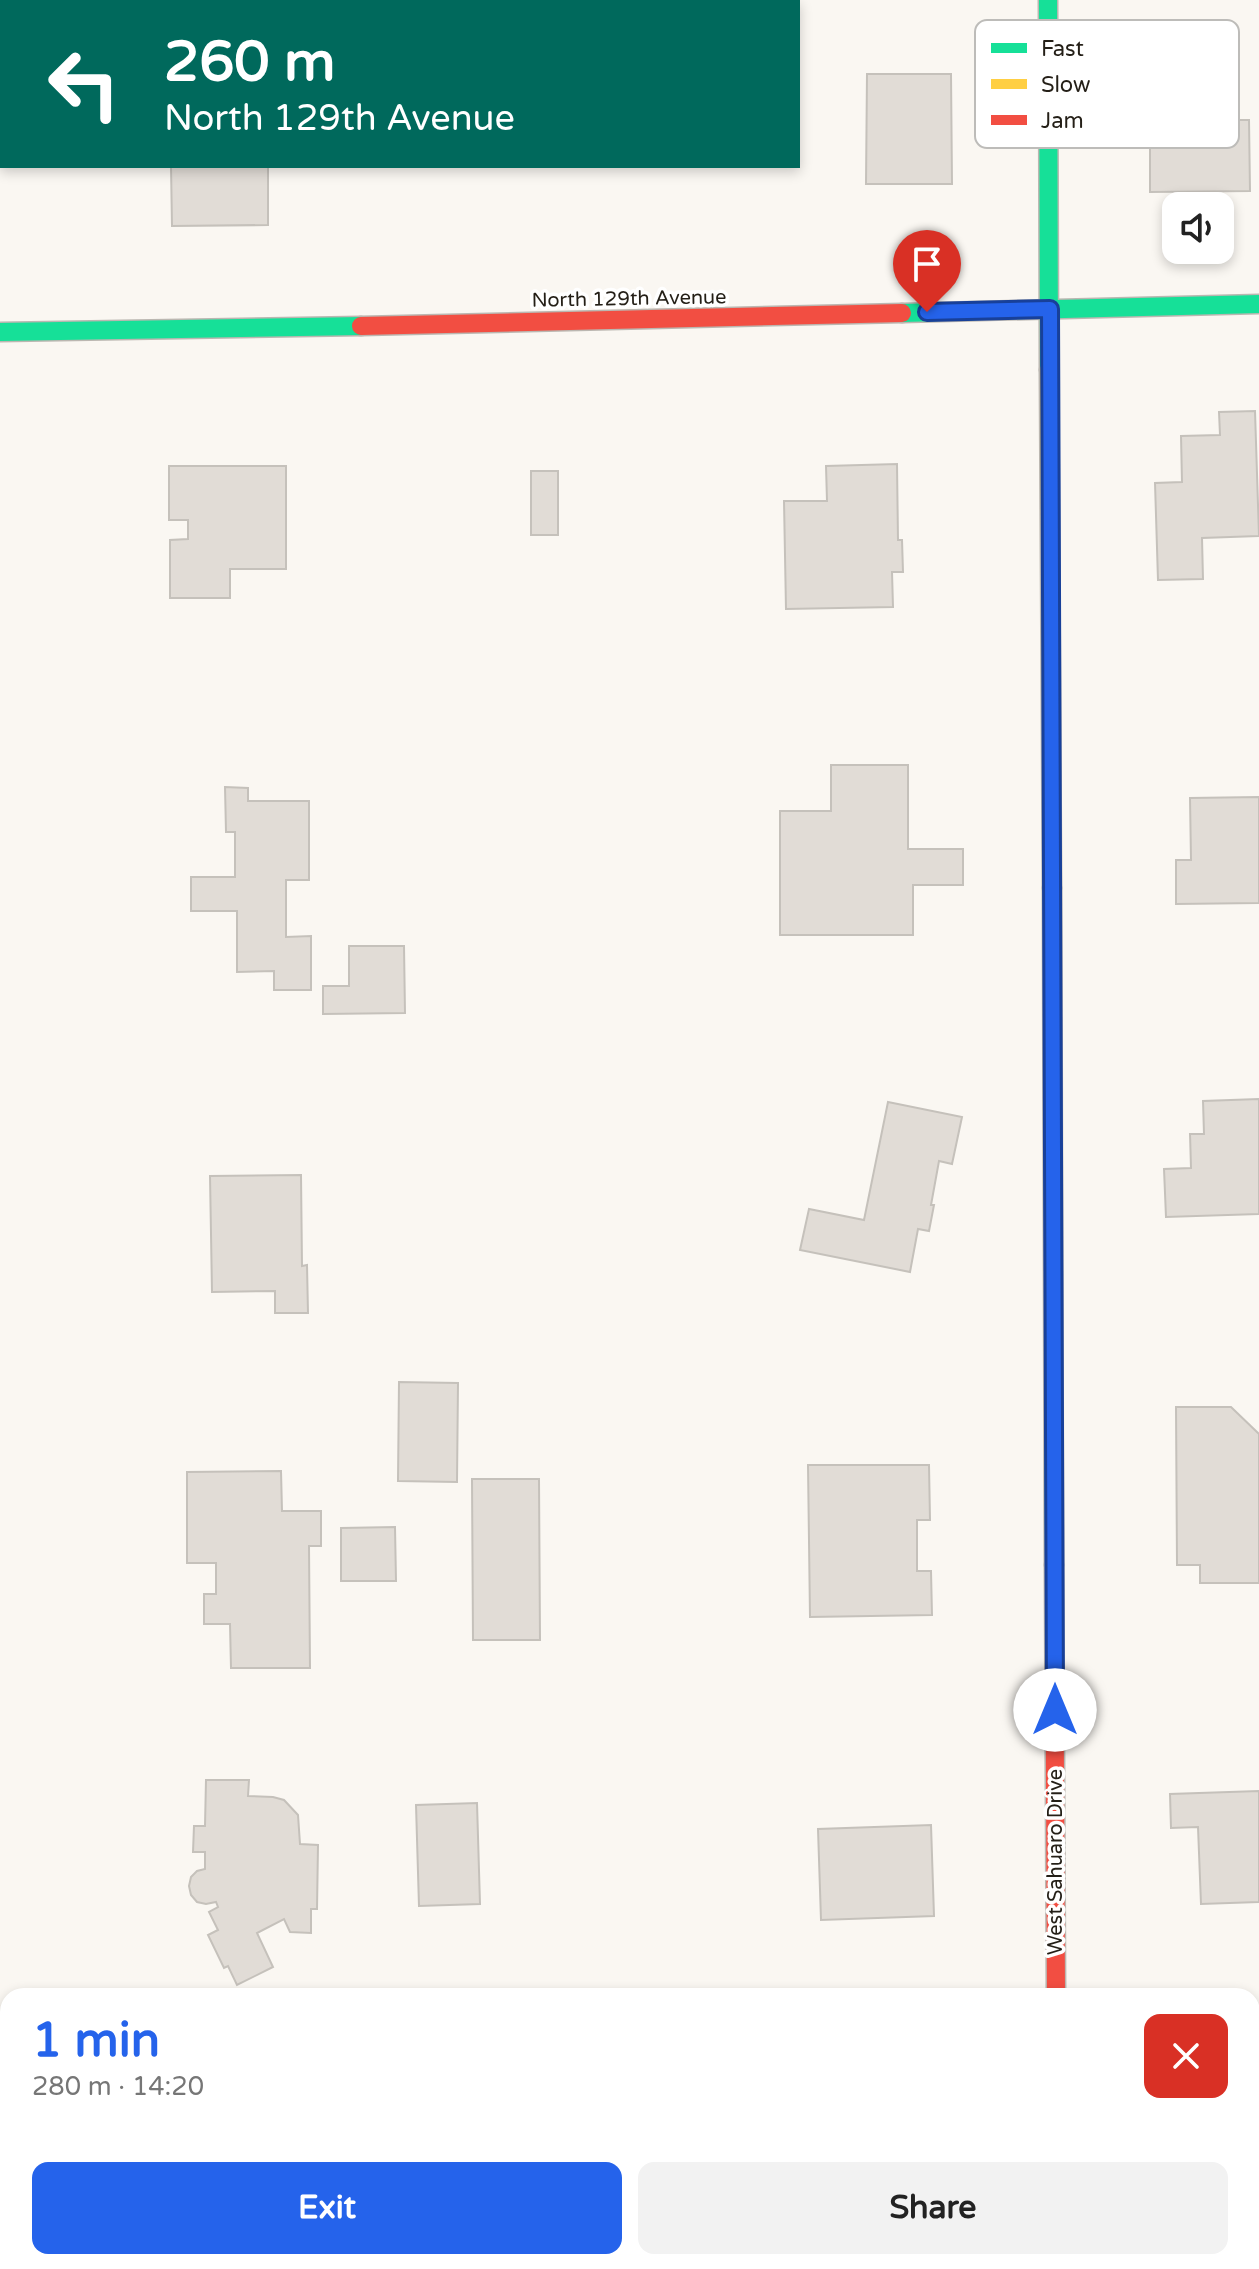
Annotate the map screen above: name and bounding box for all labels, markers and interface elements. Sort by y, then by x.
legend [975,20,1239,148]
text: 260 m [164,29,335,96]
icon: left [32,32,136,136]
text: Fast [1041,36,1084,62]
text: Slow [1041,72,1091,98]
text: North 129th Avenue [164,97,515,140]
text: Jam [1041,108,1084,134]
map controls [1162,192,1234,264]
button: sound [1162,192,1234,264]
pin [893,230,961,312]
icon: arrive [905,242,949,286]
street label: North 129th Avenue [531,285,727,313]
position arrow [1013,1668,1097,1752]
street label: West Sahuaro Drive [1044,1769,1068,1955]
text: 1 min [32,2012,160,2070]
button: close [1144,2014,1228,2098]
text: 280 m · 14:20 [32,2071,204,2102]
button: Exit [32,2162,622,2254]
button: Share [638,2162,1228,2254]

